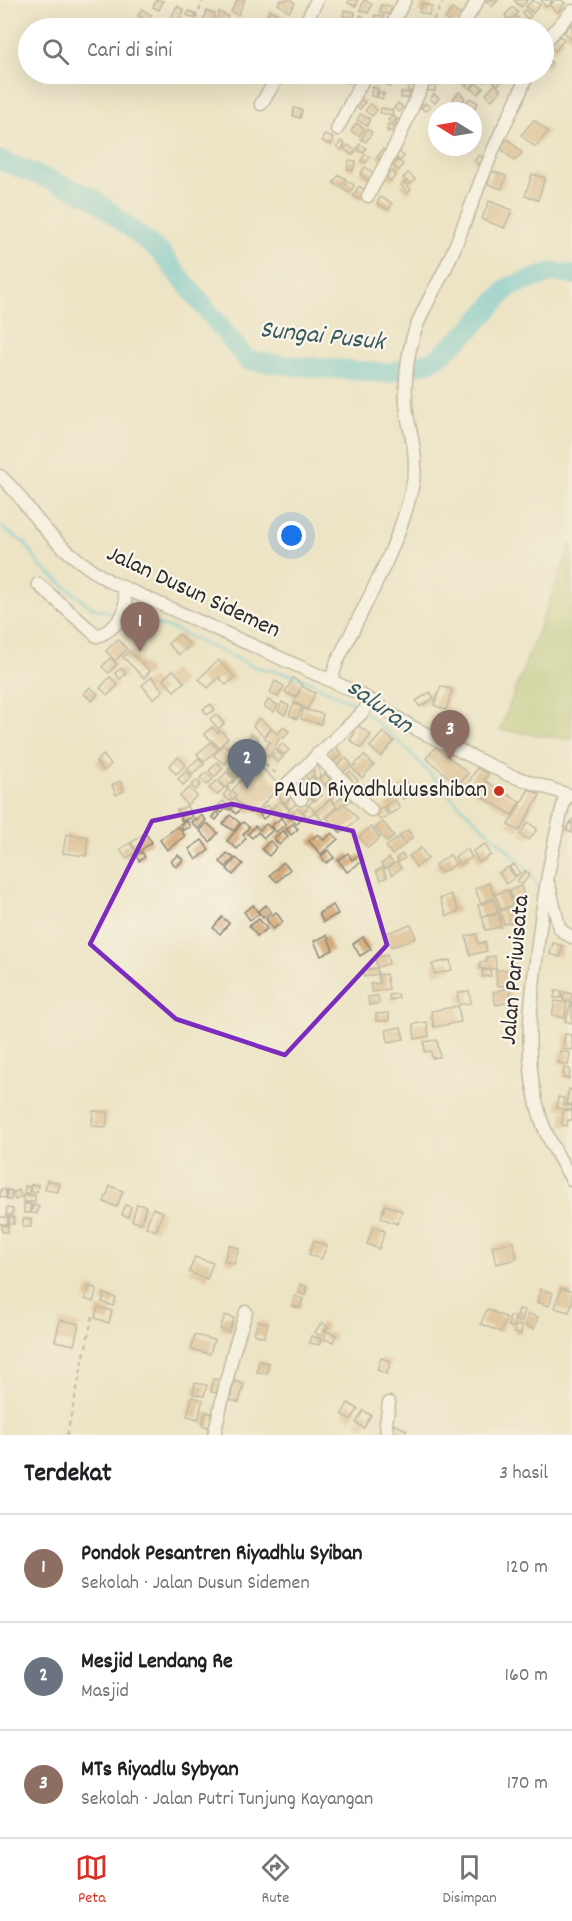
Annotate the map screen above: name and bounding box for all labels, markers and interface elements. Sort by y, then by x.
search box [18,18,554,84]
icon: search [39,35,72,68]
text: Cari di sini [87,36,172,67]
north arrow [428,102,482,156]
water label: Sungai Pusuk [258,312,388,362]
your location [277,521,306,550]
street label: Jalan Dusun Sidemen [101,538,285,648]
pin: 1 [120,602,160,652]
water label: saluran [338,670,421,744]
pin: 3 [430,710,470,760]
pin: 2 [228,740,266,789]
place label: PAUD Riyadhlulusshiban [274,774,487,808]
marker: PAUD Riyadhlulusshiban [492,784,506,798]
street label: Jalan Pariwisata [493,893,540,1046]
text: Terdekat [24,1456,112,1493]
text: 3 hasil [499,1460,548,1488]
text: Pondok Pesantren Riyadhlu Syiban [81,1539,362,1570]
text: 1 [41,1554,46,1582]
text: 120 m [506,1554,548,1582]
text: Sekolah · Jalan Dusun Sidemen [81,1570,310,1598]
text: Mesjid Lendang Re [81,1647,233,1678]
text: 2 [39,1662,48,1690]
text: 160 m [505,1662,548,1690]
text: Masjid [81,1678,129,1706]
text: MTs Riyadlu Sybyan [81,1755,239,1786]
text: 3 [39,1770,48,1798]
text: 170 m [507,1770,548,1798]
text: Sekolah · Jalan Putri Tunjung Kayangan [81,1786,373,1814]
tab: Peta [75,1851,108,1910]
tab: Rute [259,1851,292,1910]
tab: Disimpan [443,1851,497,1910]

